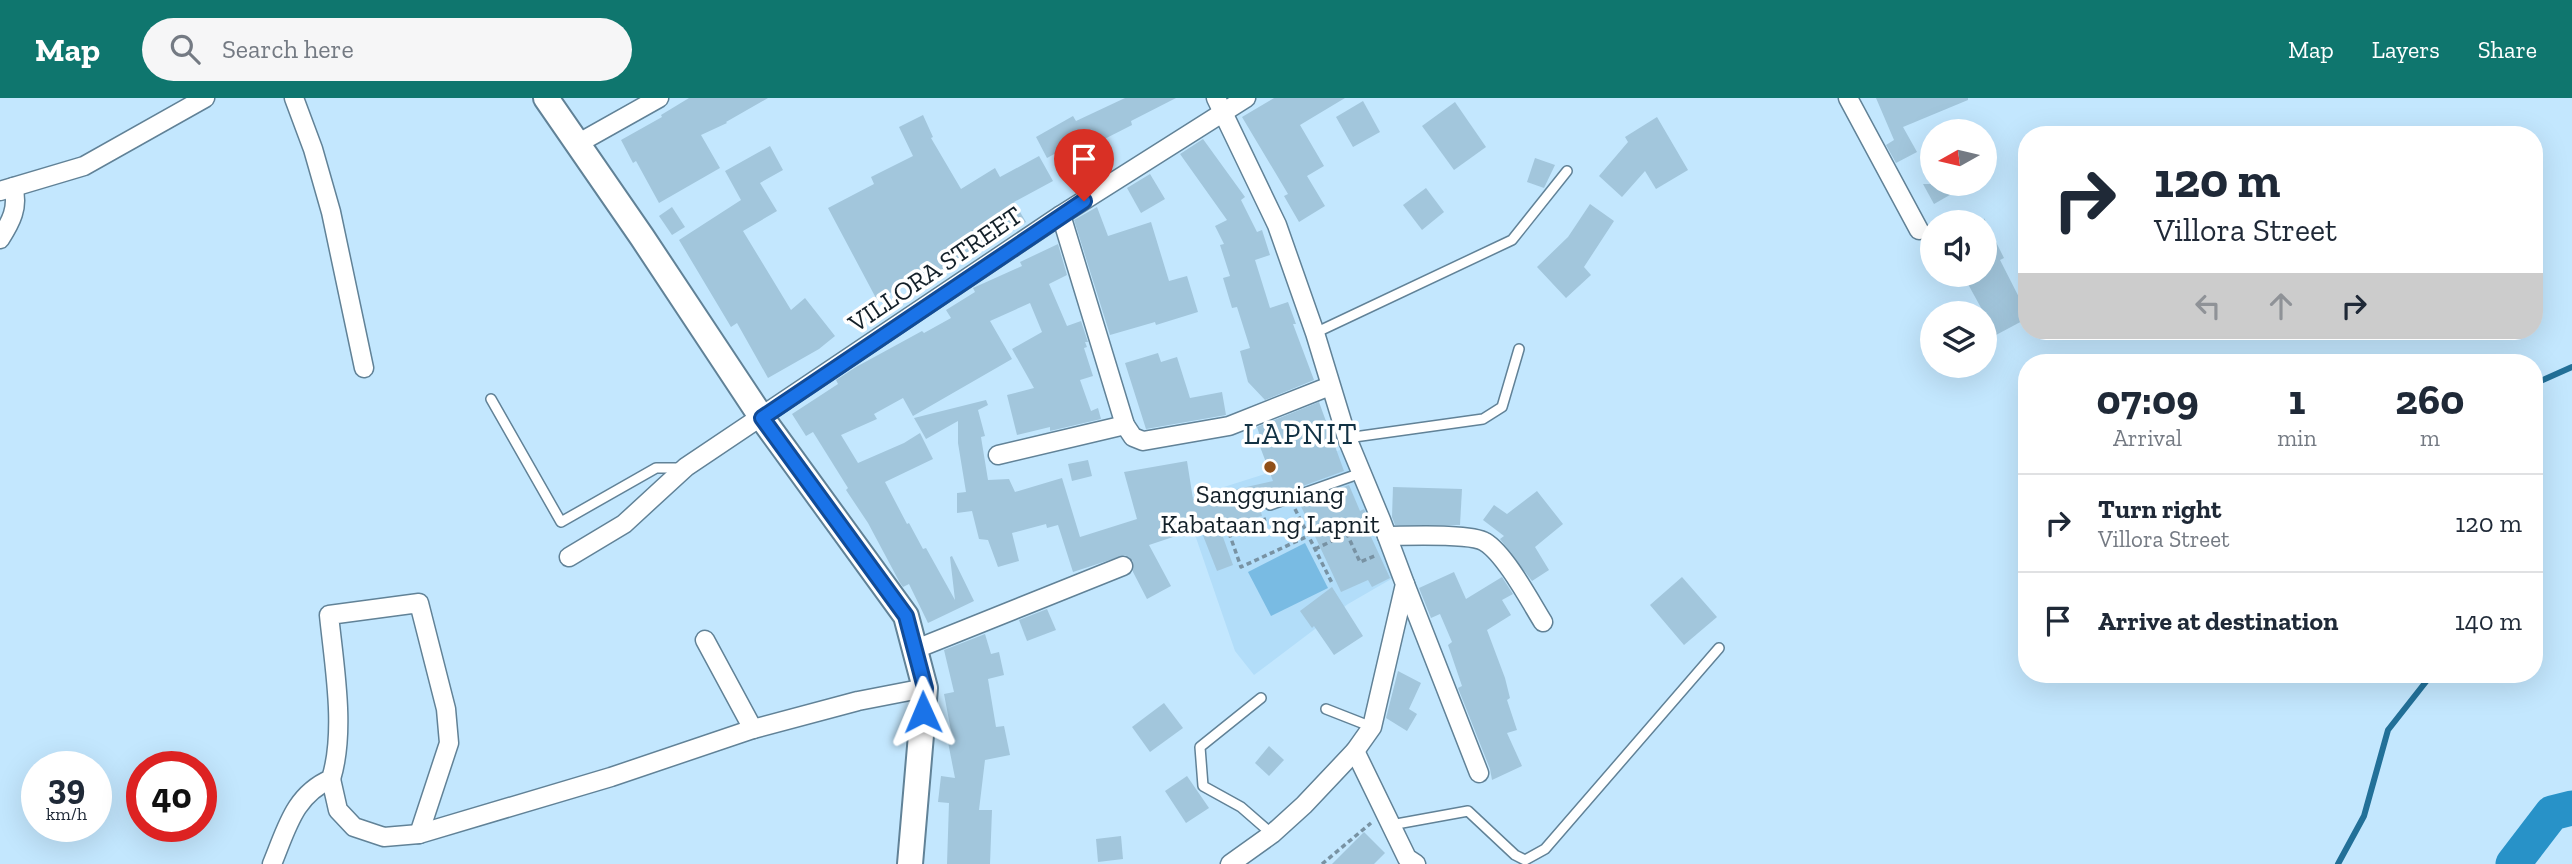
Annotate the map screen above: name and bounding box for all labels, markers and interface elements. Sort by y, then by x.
search box [142,18,632,81]
text: Map [35,30,100,69]
icon: search [166,30,204,68]
text: Search here [222,33,354,65]
text: Map [2288,35,2334,64]
text: Layers [2372,35,2440,64]
text: Share [2478,35,2537,64]
north arrow [1920,119,1997,196]
map controls [1920,119,1997,378]
pin [1054,129,1114,201]
icon: arrive [1065,140,1103,178]
text: 120 m [2154,151,2280,210]
icon: right [2039,154,2130,245]
street label: VILLORA STREET [841,199,1028,340]
button: sound [1920,210,1997,287]
text: Villora Street [2154,211,2337,249]
icon: left [2189,287,2227,325]
icon: ahead [2262,287,2300,325]
icon: right [2335,287,2373,325]
button: layers [1920,301,1997,378]
text: 07:09 [2097,374,2199,425]
text: 1 [2288,374,2305,425]
text: 260 [2395,374,2464,425]
district label: LAPNIT [1243,416,1359,452]
text: Arrival [2113,424,2182,452]
text: min [2277,424,2317,452]
text: m [2420,424,2440,452]
marker: Sangguniang Kabataan ng Lapnit [1262,459,1278,475]
place label: Sangguniang Kabataan ng Lapnit [1160,478,1380,540]
text: Turn right [2098,493,2221,525]
icon: right [2039,504,2077,542]
text: 120 m [2455,507,2522,539]
text: Villora Street [2098,525,2230,553]
icon: arrive [2039,602,2077,640]
text: Arrive at destination [2098,605,2338,637]
text: 140 m [2455,605,2522,637]
position arrow [886,675,960,749]
speed limit sign: 40 [126,751,217,842]
text: 39 [48,766,85,808]
text: km/h [46,803,87,825]

